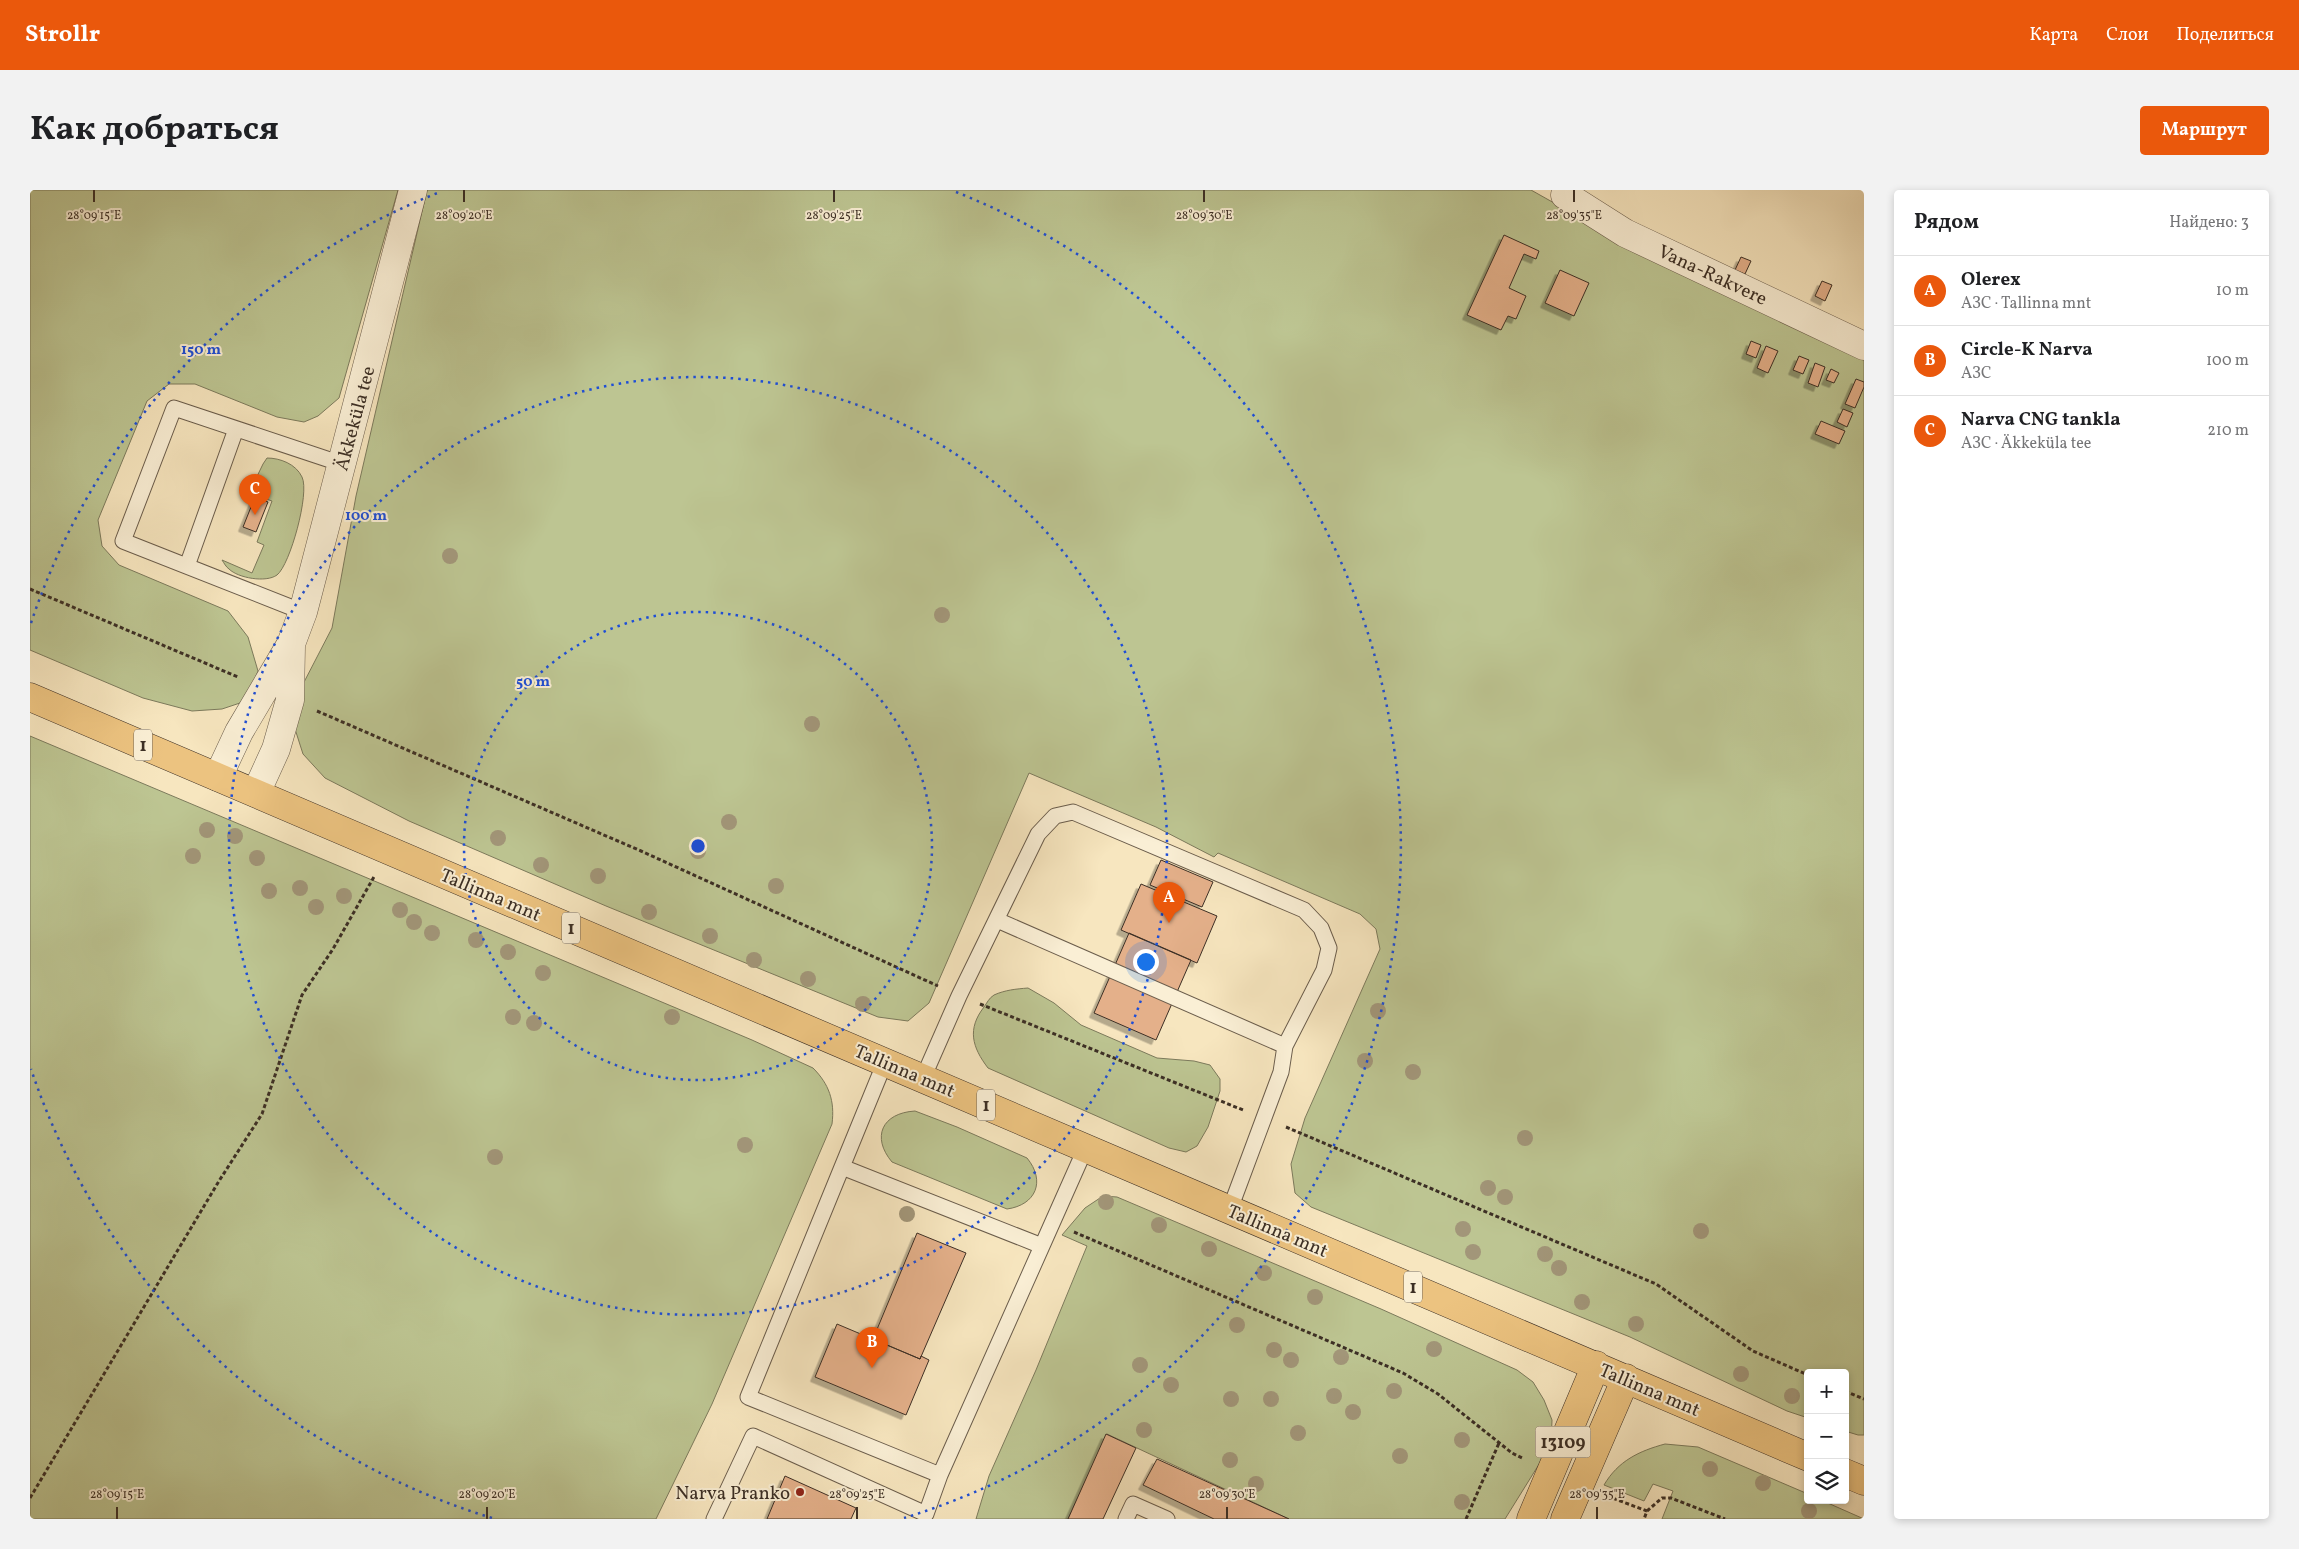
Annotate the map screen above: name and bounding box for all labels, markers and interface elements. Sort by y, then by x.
text: Strollr [25,18,100,52]
text: Карта [2030,23,2078,48]
text: Слои [2106,23,2148,48]
text: Поделиться [2176,23,2274,48]
text: Как добраться [30,106,279,154]
button: Маршрут [2140,106,2269,155]
text: 28°09'15"E [67,208,121,224]
text: 28°09'20"E [436,208,493,224]
text: 28°09'25"E [806,208,862,224]
text: 28°09'30"E [1176,208,1232,224]
text: 28°09'35"E [1546,208,1602,224]
text: Рядом [1914,208,1979,237]
text: Найдено: 3 [2169,212,2249,234]
street label: Vana-Rakvere [1653,239,1771,312]
text: Olerex [1961,267,2021,293]
text: A [1924,280,1936,302]
text: 10 m [2216,280,2249,302]
text: АЗС · Tallinna mnt [1961,293,2091,315]
text: Circle-K Narva [1961,337,2093,363]
text: 150 m [181,340,221,361]
text: B [1925,350,1935,372]
text: 100 m [2206,350,2249,372]
street label: Äkkeküla tee [329,363,382,474]
text: АЗС [1961,363,1992,385]
text: Narva CNG tankla [1961,407,2121,433]
text: C [1925,420,1935,442]
text: 210 m [2207,420,2249,442]
text: АЗС · Äkkeküla tee [1961,433,2091,455]
pin: C [239,474,271,515]
text: 100 m [345,506,388,527]
text: 50 m [516,672,550,693]
road number: 1 [134,730,152,760]
centre of rings [689,837,707,855]
street label: Tallinna mnt [436,863,545,929]
pin: A [1153,882,1185,923]
road number: 1 [562,912,580,944]
your location [1133,949,1159,975]
street label: Tallinna mnt [850,1039,959,1105]
road number: 1 [977,1090,995,1120]
street label: Tallinna mnt [1223,1199,1332,1265]
road number: 1 [1404,1272,1422,1302]
pin: B [856,1327,888,1368]
street label: Tallinna mnt [1595,1358,1704,1424]
map controls [1804,1369,1849,1504]
button: + [1804,1369,1849,1414]
button: − [1804,1414,1849,1459]
road number: 13109 [1536,1426,1590,1458]
button: layers [1804,1459,1849,1504]
place label: Narva Pranko [675,1481,790,1507]
marker: Narva Pranko [794,1486,806,1498]
text: 28°09'15"E [90,1487,144,1503]
text: 28°09'20"E [459,1487,516,1503]
text: 28°09'25"E [829,1487,885,1503]
text: 28°09'30"E [1199,1487,1255,1503]
text: 28°09'35"E [1569,1487,1625,1503]

